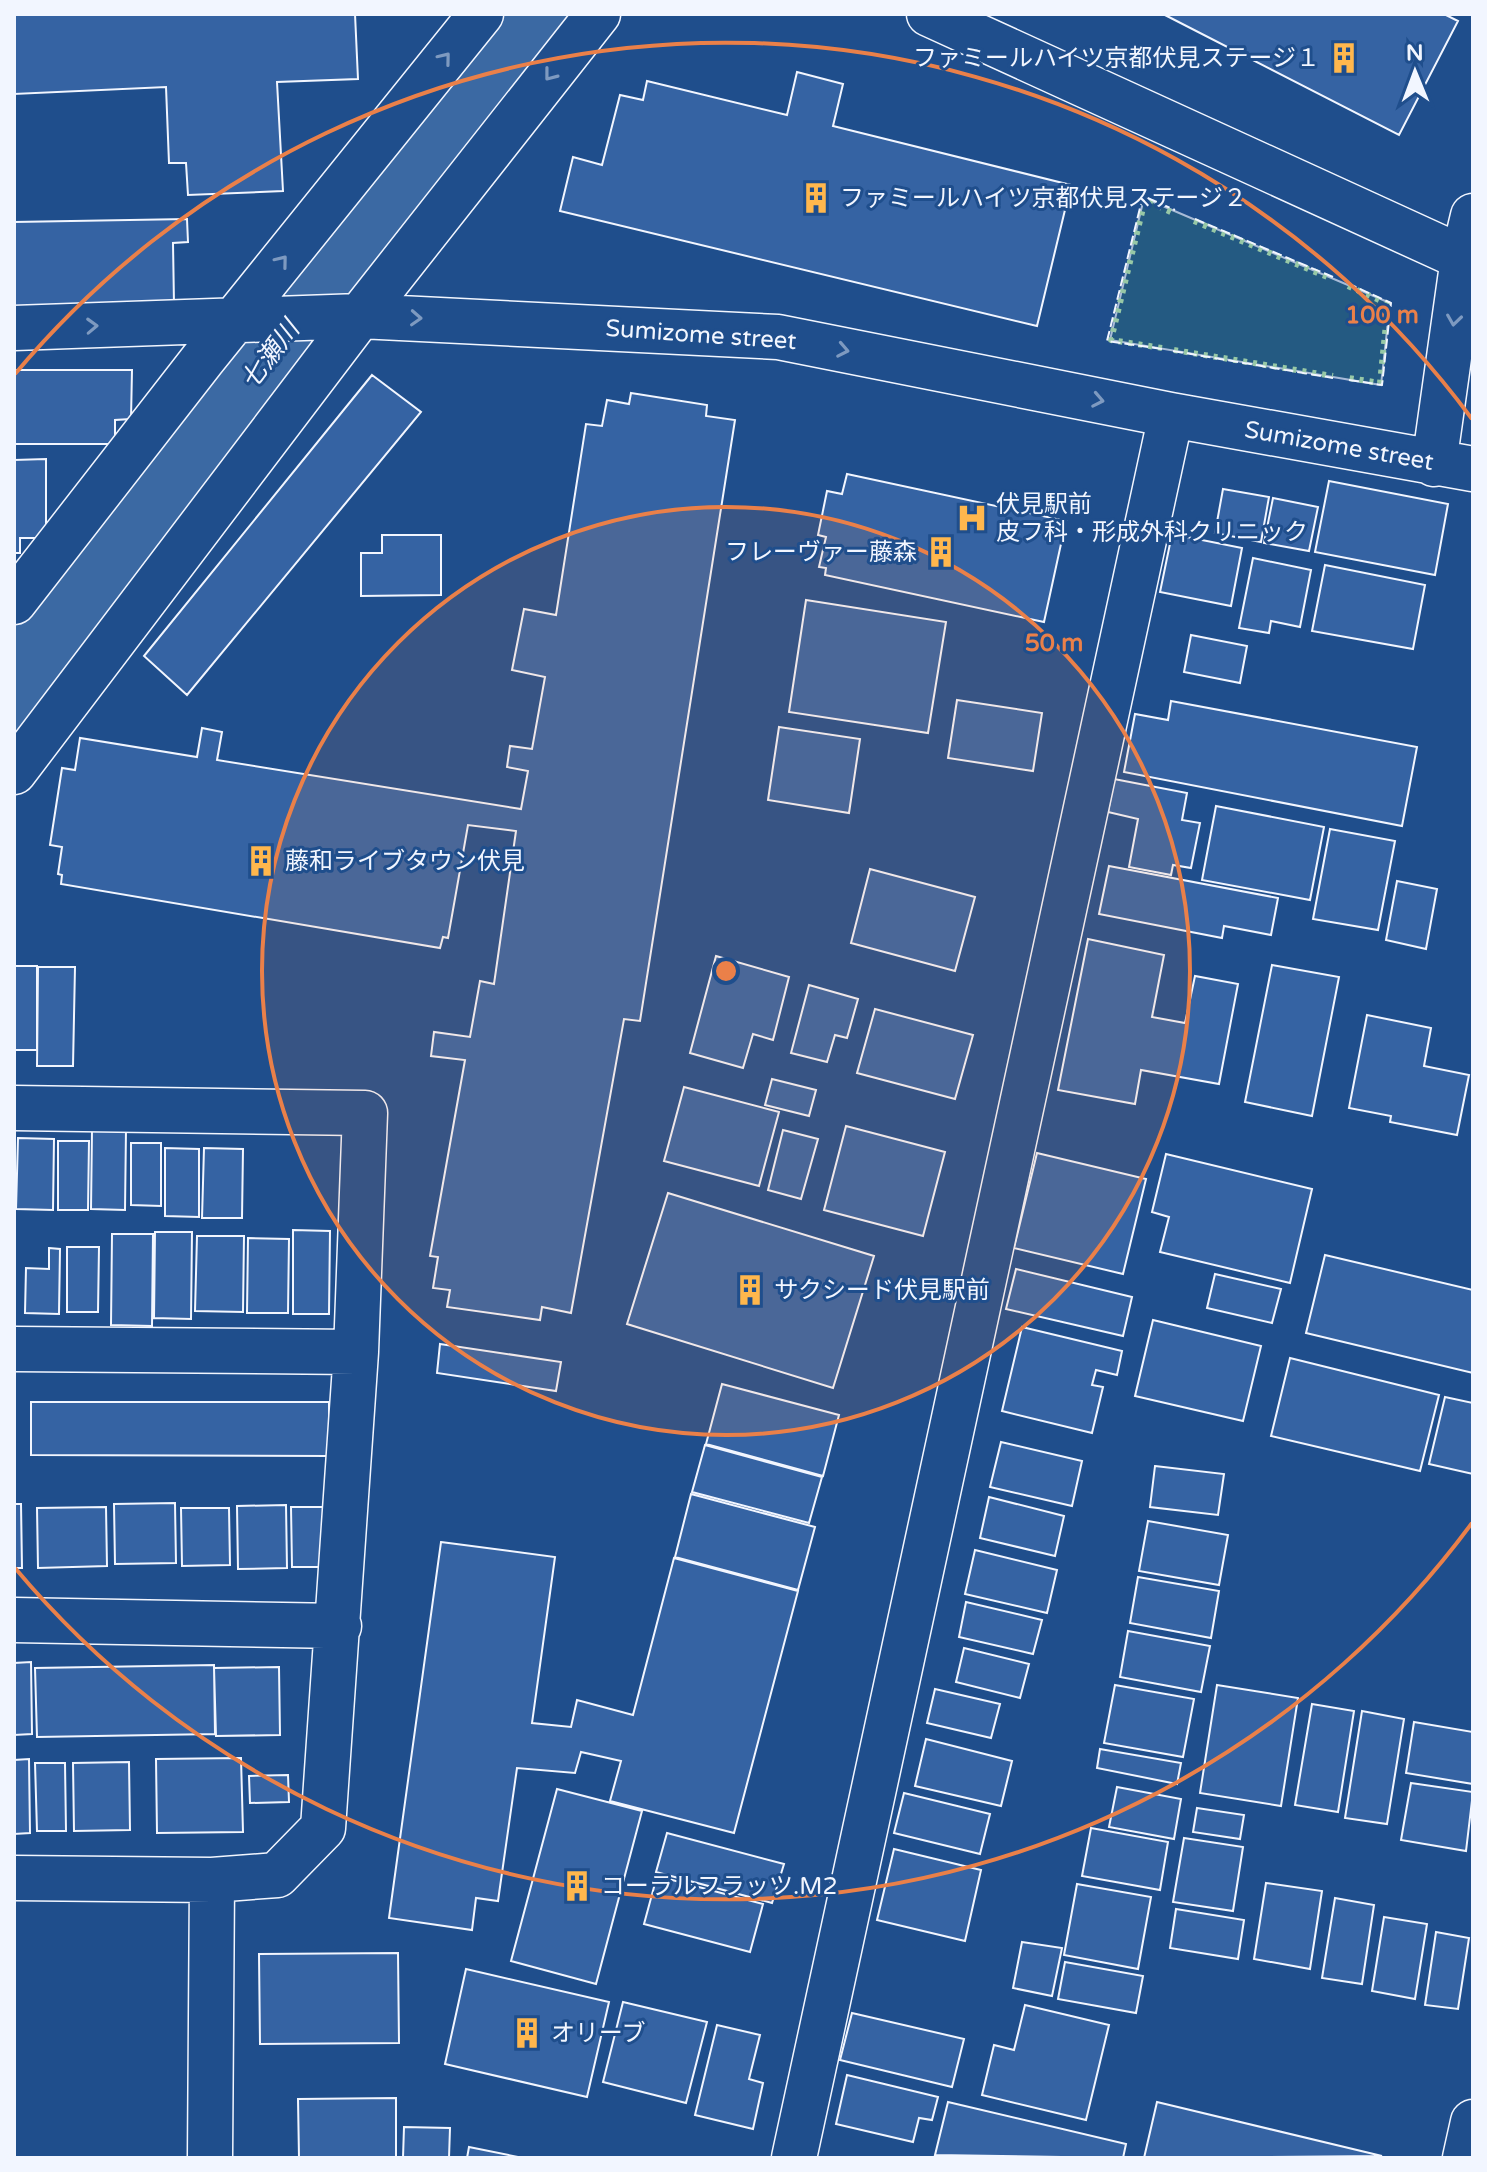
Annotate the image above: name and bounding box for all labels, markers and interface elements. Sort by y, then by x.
north arrow [1375,32,1455,112]
text: N [1406,40,1424,66]
building icon: ファミールハイツ京都伏見ステージ１ [1327,41,1361,75]
place label: ファミールハイツ京都伏見ステージ１ [913,44,1320,73]
one-way arrow [435,53,450,67]
one-way arrow [545,66,559,81]
building icon: ファミールハイツ京都伏見ステージ２ [799,181,833,215]
place label: ファミールハイツ京都伏見ステージ２ [840,184,1247,213]
one-way arrow [272,256,287,270]
text: 100 m [1345,301,1419,330]
one-way arrow [410,310,423,327]
water label: 七瀬川 [234,312,308,395]
one-way arrow [1446,313,1463,327]
street label: Sumizome street [605,314,797,356]
one-way arrow [86,317,99,334]
one-way arrow [835,341,849,358]
one-way arrow [1090,391,1104,408]
street label: Sumizome street [1242,415,1436,477]
place label: 伏見駅前 皮フ科・形成外科クリニック [996,490,1308,547]
hospital icon: 伏見駅前 皮フ科・形成外科クリニック [955,501,989,535]
building icon: フレーヴァー藤森 [924,535,958,569]
place label: フレーヴァー藤森 [725,538,917,567]
text: 50 m [1025,629,1083,658]
building icon: 藤和ライブタウン伏見 [244,844,278,878]
place label: 藤和ライブタウン伏見 [285,847,525,876]
centre of rings [712,957,740,985]
building icon: サクシード伏見駅前 [733,1273,767,1307]
place label: サクシード伏見駅前 [774,1276,990,1305]
building icon: コーラルフラッツ.M2 [560,1869,594,1903]
place label: コーラルフラッツ.M2 [601,1872,838,1901]
building icon: オリーブ [510,2016,544,2050]
place label: オリーブ [551,2019,646,2048]

